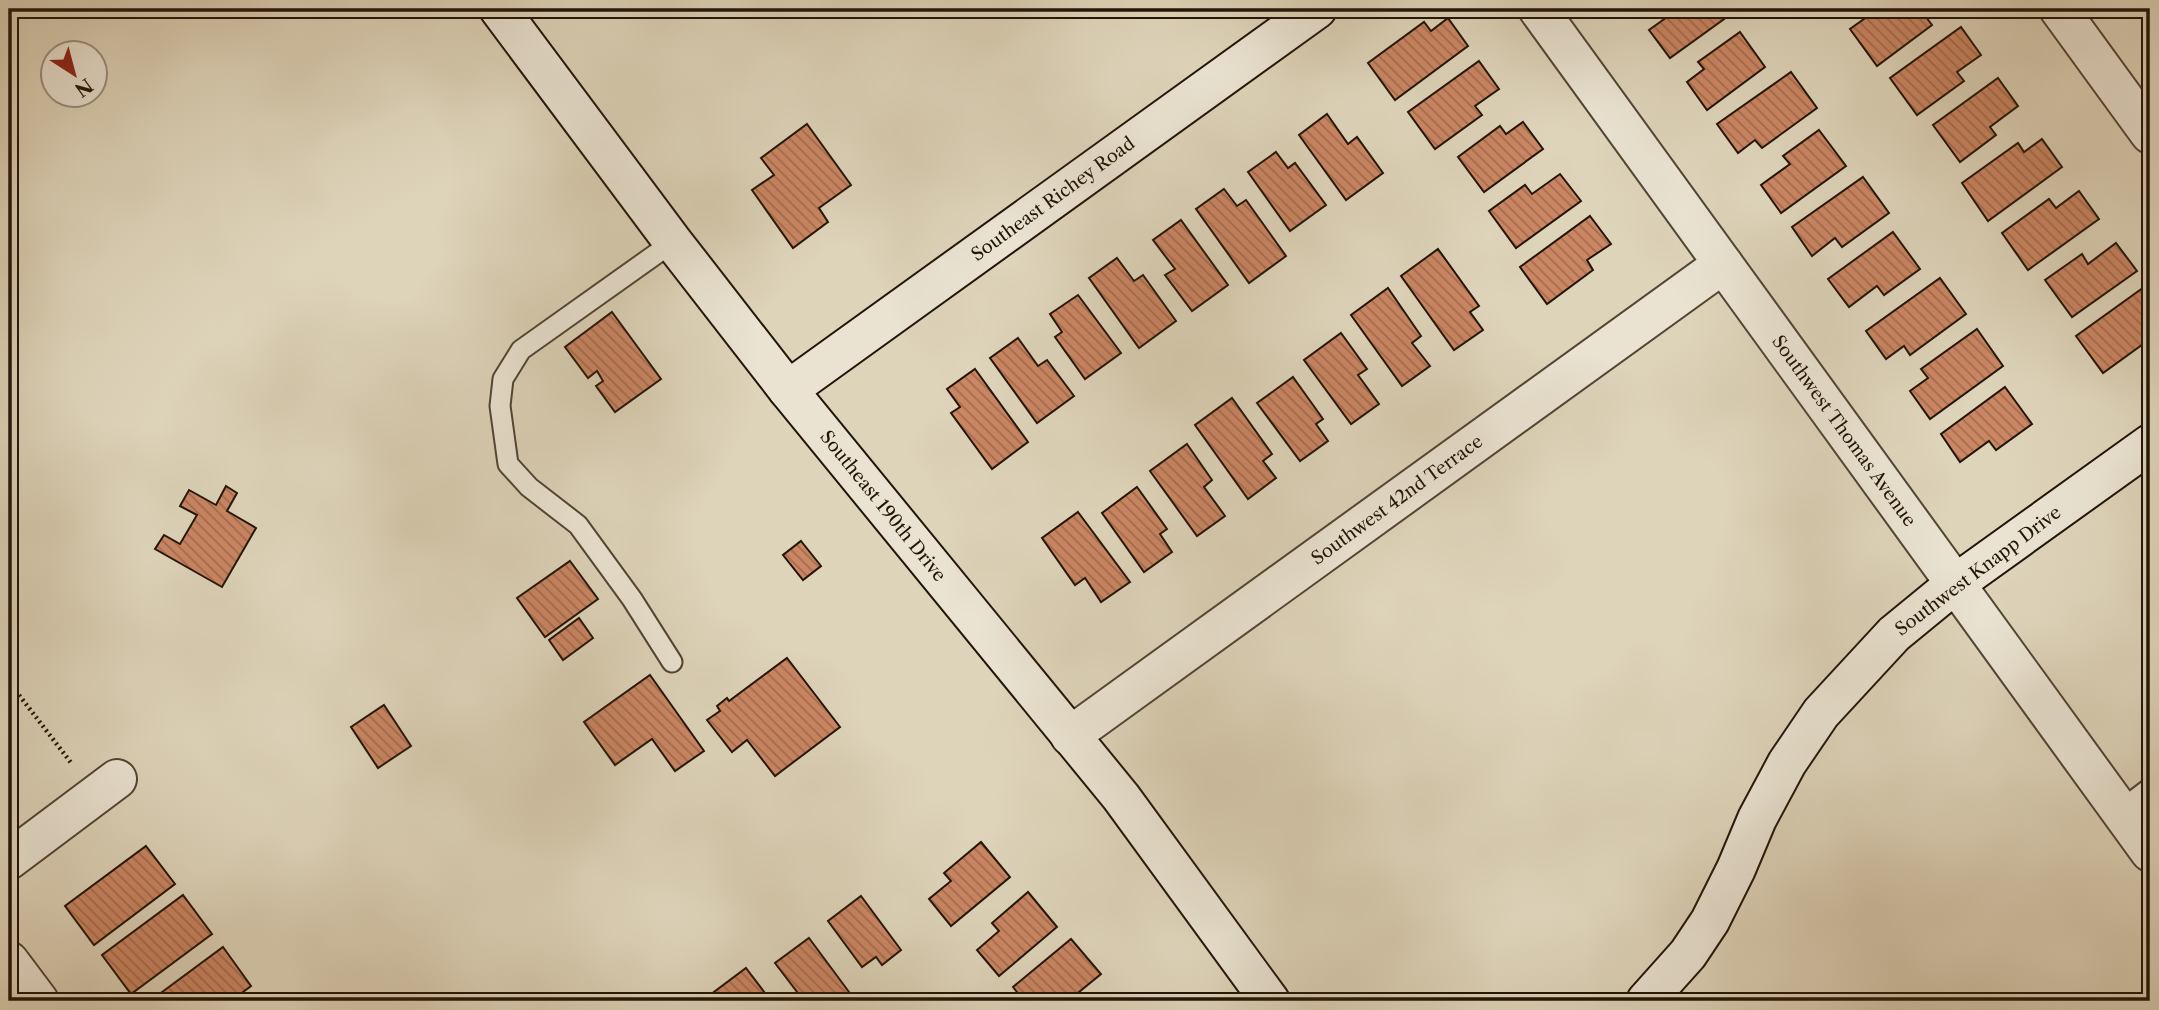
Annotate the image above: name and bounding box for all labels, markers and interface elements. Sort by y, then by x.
north arrow [38,38,108,108]
text: N [70,73,97,102]
street label: Southeast Richey Road [967,132,1139,266]
street label: Southwest Thomas Avenue [1767,331,1921,531]
street label: Southeast 190th Drive [815,426,951,586]
street label: Southwest 42nd Terrace [1307,430,1487,570]
street label: Southwest Knapp Drive [1891,501,2065,641]

